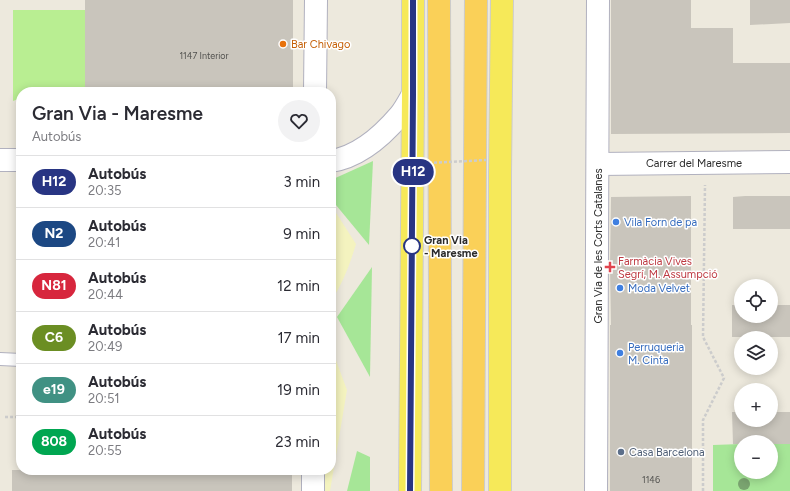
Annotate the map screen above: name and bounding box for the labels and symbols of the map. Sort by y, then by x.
place label: Bar Chivago [291,38,350,51]
marker: Bar Chivago [278,39,288,49]
house number: 1147 Interior [179,50,229,61]
street label: Carrer del Maresme [646,157,742,170]
line badge: H12 [390,159,436,185]
street label: Gran Via de les Corts Catalanes [592,168,605,324]
place label: Vila Forn de pa [624,216,697,229]
marker: Vila Forn de pa [611,217,621,227]
place label: Gran Via - Maresme [424,234,477,260]
marker: Gran Via - Maresme [403,237,421,255]
place label: Farmàcia Vives Segrí, M. Assumpció [618,255,718,281]
marker: Farmàcia Vives Segrí, M. Assumpció [605,262,615,272]
place label: Moda Velvet [628,282,690,295]
marker: Moda Velvet [615,283,625,293]
place label: Perruqueria M. Cinta [628,341,684,367]
marker: Perruqueria M. Cinta [615,348,625,358]
place label: Casa Barcelona [629,446,705,459]
marker: Casa Barcelona [616,447,626,457]
house number: 1146 [642,474,660,485]

